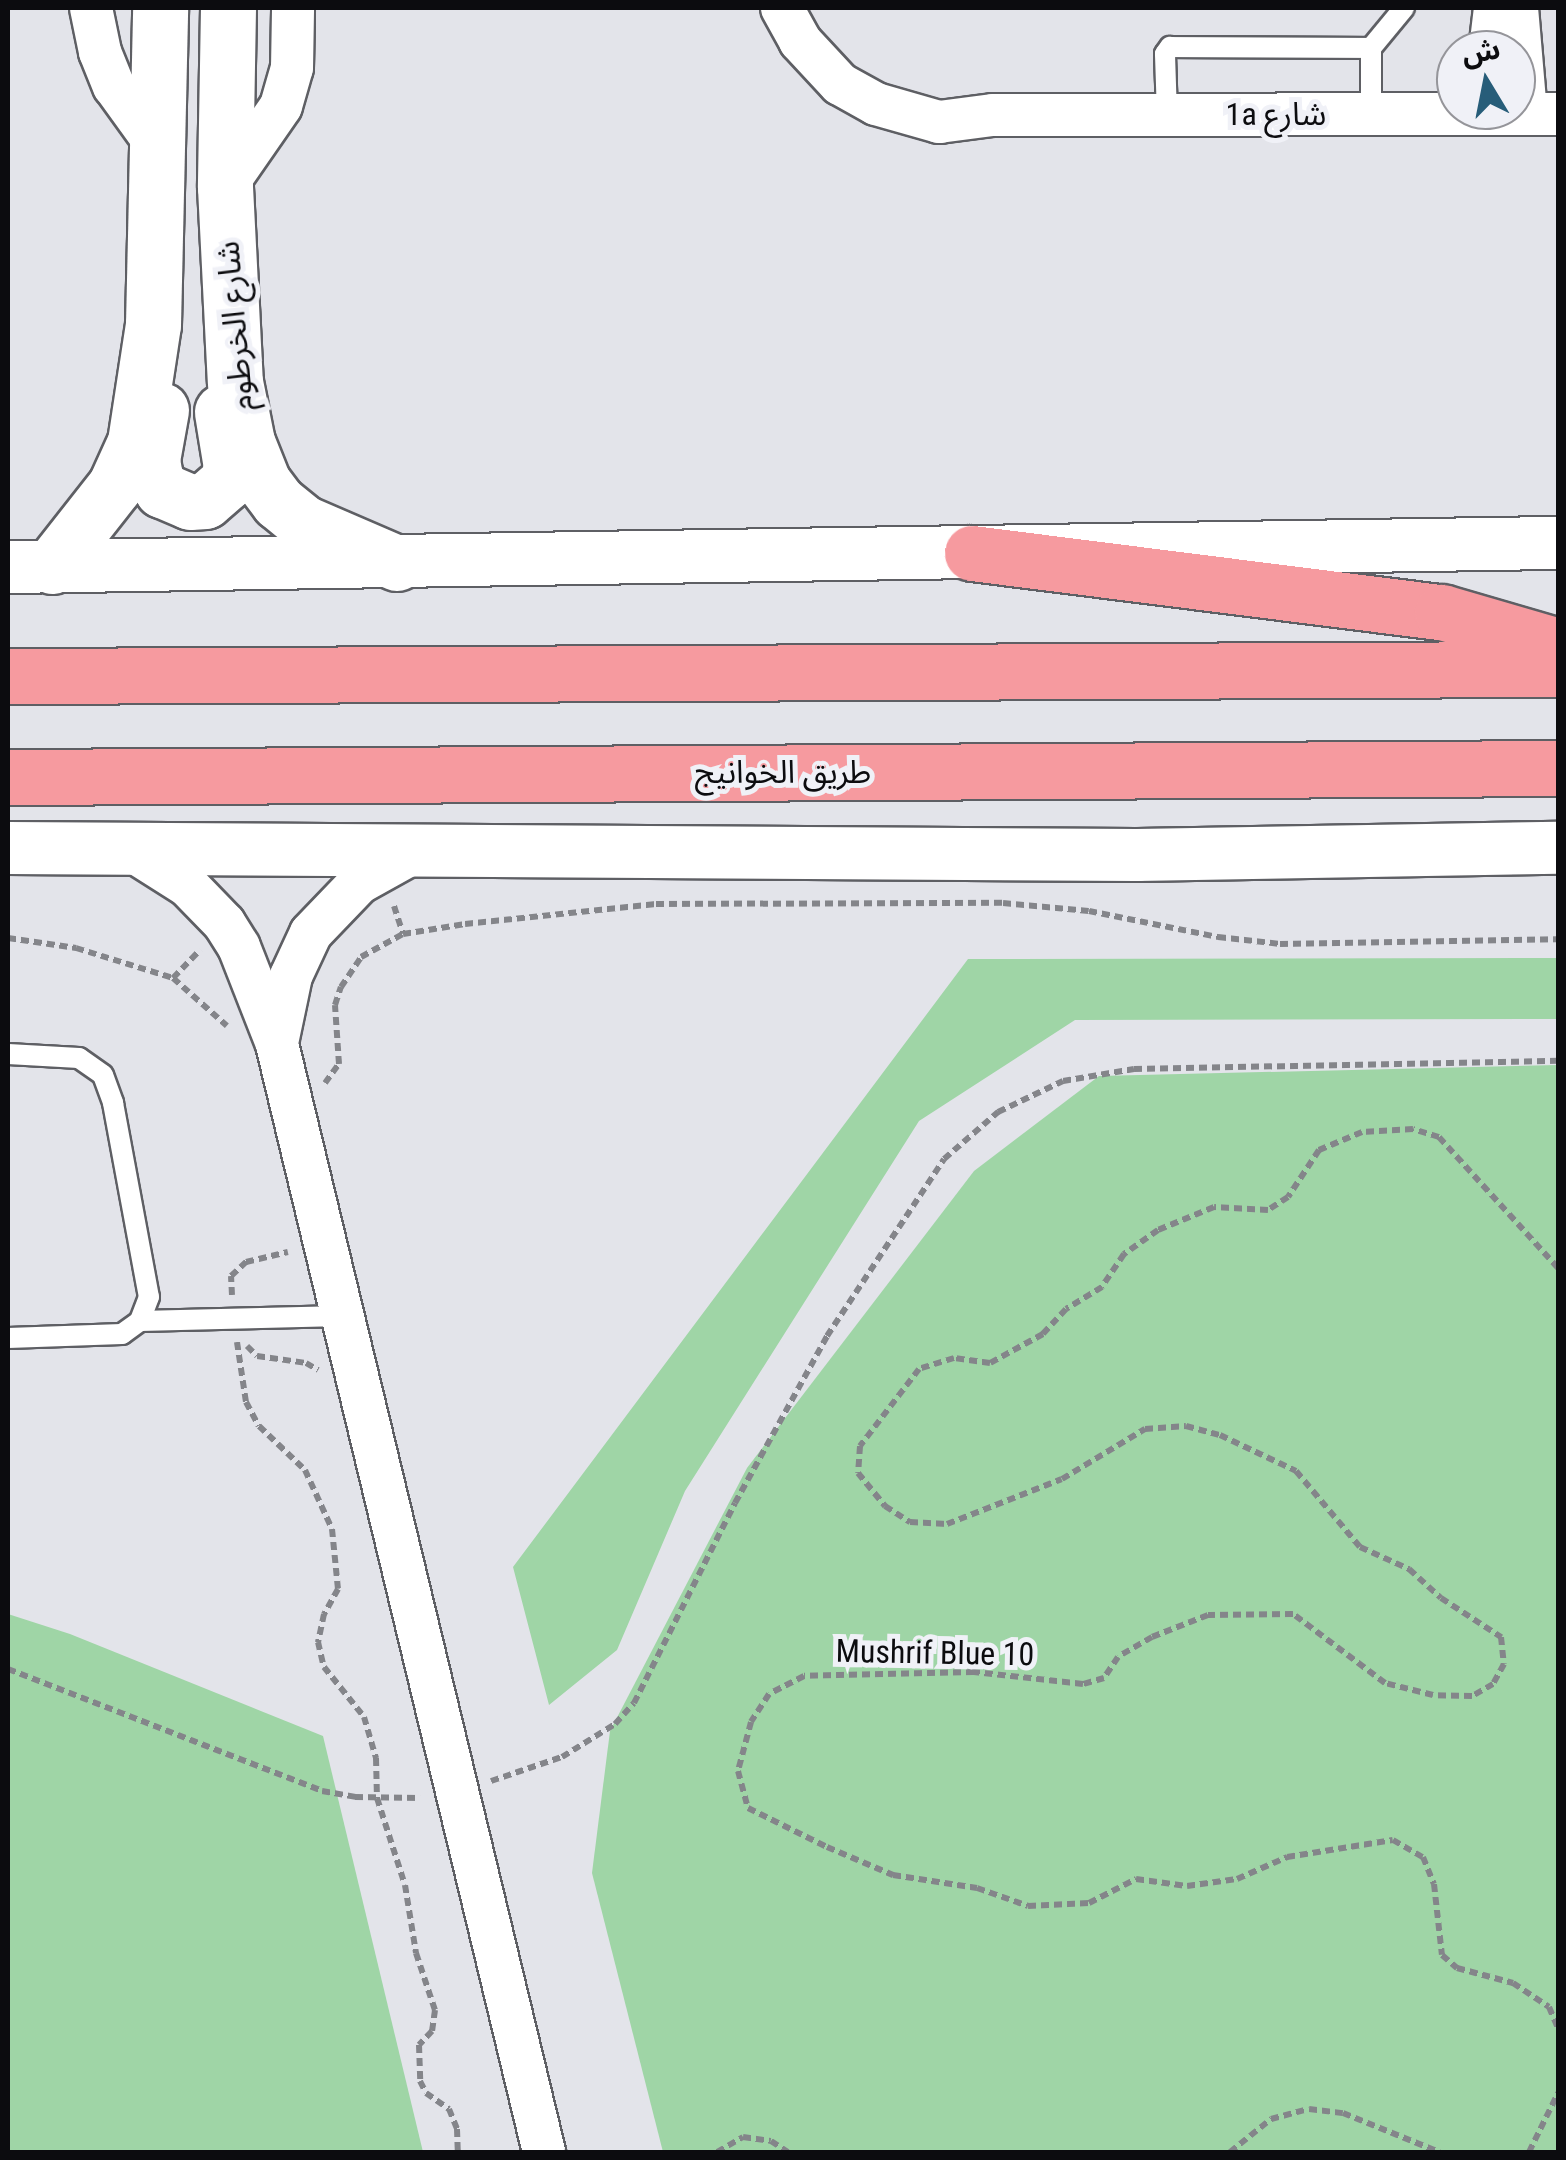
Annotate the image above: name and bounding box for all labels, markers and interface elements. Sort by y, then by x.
north arrow [1436,30,1536,130]
text: ش [1459,32,1503,72]
street label: 1a شارع [1226,95,1326,133]
street label: شارع الخرطوم [208,240,262,412]
street label: طريق الخوانيج [695,753,871,791]
street label: Mushrif Blue 10 [835,1632,1035,1674]

